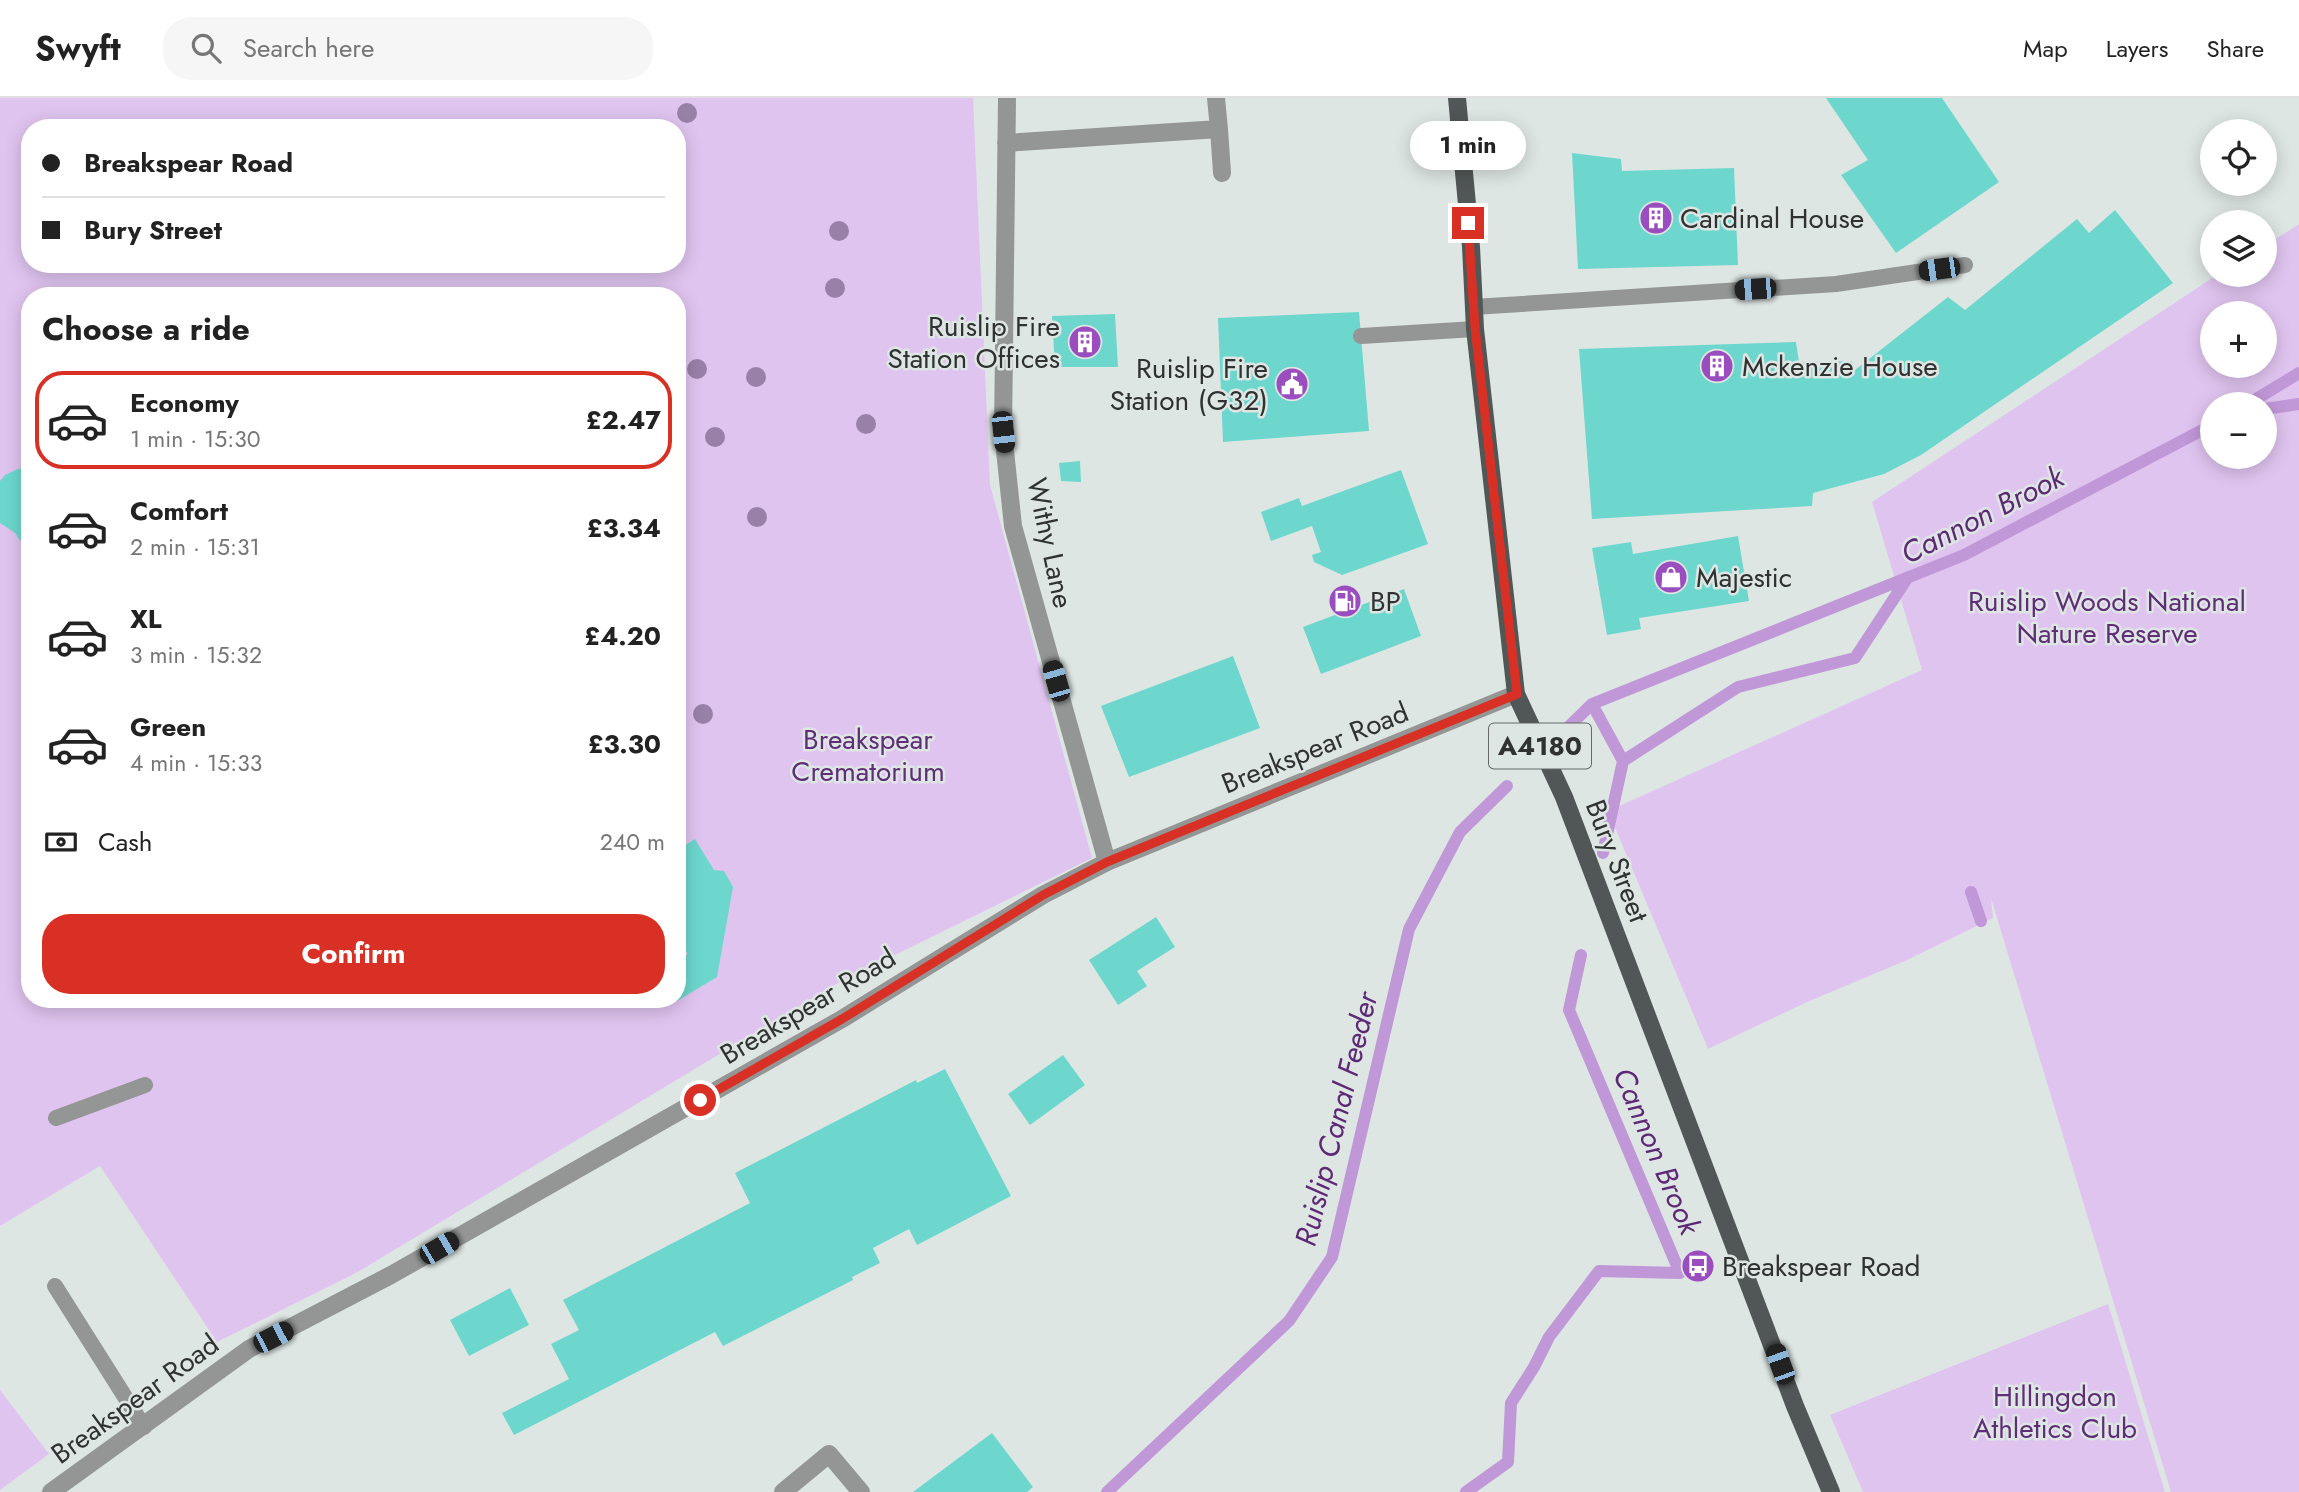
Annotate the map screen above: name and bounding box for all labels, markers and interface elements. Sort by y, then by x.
search box [163,17,653,80]
text: Swyft [35,25,121,72]
icon: search [187,29,225,67]
text: Search here [243,29,374,67]
text: Map [2023,31,2068,66]
text: Layers [2106,31,2168,66]
text: Share [2206,31,2264,66]
map controls [2200,119,2277,469]
button: locate [2200,119,2277,196]
callout: 1 min [1410,122,1526,170]
text: 1 min [1439,128,1497,162]
text: Breakspear Road [84,144,293,182]
place label: Cardinal House [1680,198,1864,239]
building icon: Cardinal House [1637,199,1675,237]
route end [1452,207,1484,239]
button: layers [2200,210,2277,287]
text: Bury Street [84,211,222,249]
car [1917,256,1962,282]
car [1734,277,1777,301]
button: + [2200,301,2277,378]
text: Choose a ride [42,306,250,352]
place label: Ruislip Fire Station Offices [888,306,1060,379]
building icon: Ruislip Fire Station Offices [1066,323,1104,361]
place label: Mckenzie House [1742,346,1938,387]
building icon: Mckenzie House [1698,347,1736,385]
place label: Ruislip Fire Station (G32) [1110,348,1268,421]
public building icon: Ruislip Fire Station (G32) [1273,365,1311,403]
text: Economy [130,384,239,422]
icon: car [46,389,109,452]
button: − [2200,392,2277,469]
text: £2.47 [586,401,661,439]
car [991,410,1016,454]
text: 1 min · 15:30 [130,422,261,456]
water label: Cannon Brook [1893,455,2072,574]
street label: Withy Lane [1016,474,1084,612]
text: Comfort [130,492,228,530]
icon: car [46,497,109,560]
text: £3.34 [587,509,661,547]
text: 2 min · 15:31 [130,530,260,564]
place label: Majestic [1696,557,1792,598]
shop icon: Majestic [1652,558,1690,596]
place label: BP [1370,581,1401,622]
park label: Ruislip Woods National Nature Reserve [1968,581,2246,654]
fuel station icon: BP [1326,582,1364,620]
text: XL [130,600,162,638]
icon: car [46,605,109,668]
text: £4.20 [584,617,661,655]
text: 3 min · 15:32 [130,638,262,672]
car [1041,658,1072,704]
street label: Breakspear Road [1215,692,1415,804]
text: Green [130,708,206,746]
icon: car [46,713,109,776]
park label: Breakspear Crematorium [791,719,945,792]
road number: A4180 [1489,724,1591,768]
text: £3.30 [588,725,661,763]
text: 4 min · 15:33 [130,746,262,780]
street label: Bury Street [1575,794,1659,928]
icon: cash [42,823,80,861]
text: Cash [98,823,152,861]
text: 240 m [600,825,665,859]
button: Confirm [42,914,665,994]
street label: Breakspear Road [712,937,904,1075]
water label: Ruislip Canal Feeder [1284,986,1389,1250]
water label: Cannon Brook [1602,1061,1712,1242]
route start [684,1084,716,1116]
car [416,1228,463,1268]
place label: Breakspear Road [1722,1246,1921,1287]
bus stop icon: Breakspear Road [1679,1247,1717,1285]
car [250,1318,297,1356]
street label: Breakspear Road [43,1324,227,1474]
car [1763,1341,1798,1387]
park label: Hillingdon Athletics Club [1973,1376,2137,1449]

